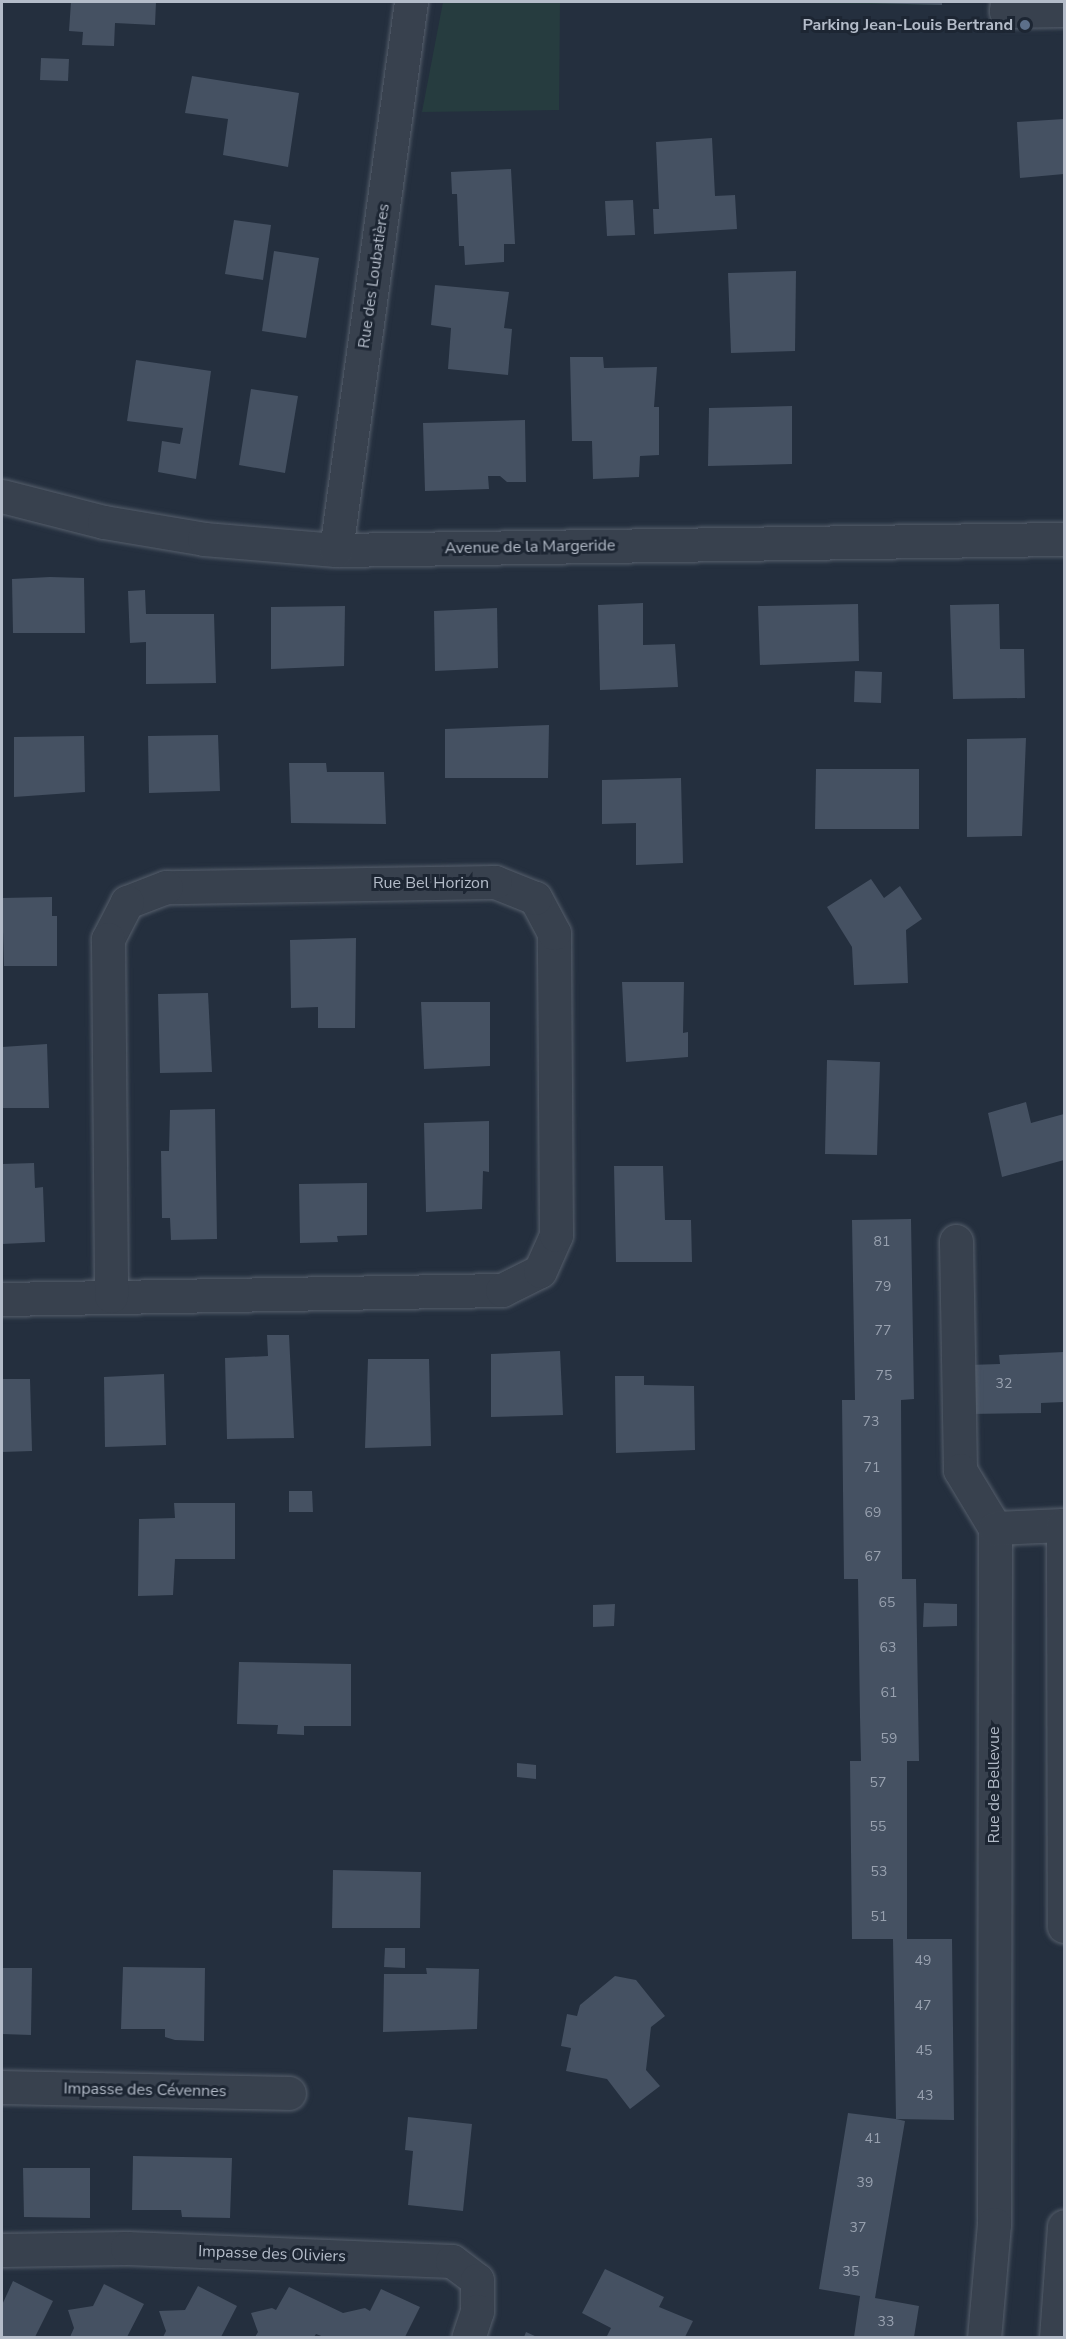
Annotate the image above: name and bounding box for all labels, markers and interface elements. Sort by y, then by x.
place label: Parking Jean-Louis Bertrand [802,15,1013,35]
marker: Parking Jean-Louis Bertrand [1018,18,1032,32]
street label: Rue des Loubatières [354,202,394,350]
street label: Avenue de la Margeride [444,536,616,558]
street label: Rue Bel Horizon [373,873,489,893]
house number: 81 [874,1234,890,1250]
house number: 79 [875,1279,891,1295]
house number: 77 [875,1323,891,1339]
house number: 75 [876,1368,892,1384]
house number: 32 [996,1376,1012,1392]
house number: 73 [863,1414,879,1430]
house number: 71 [864,1460,880,1476]
house number: 69 [865,1505,881,1521]
house number: 67 [865,1549,881,1565]
house number: 65 [879,1595,895,1611]
house number: 63 [880,1640,896,1656]
house number: 61 [881,1685,897,1701]
street label: Rue de Bellevue [984,1726,1004,1844]
house number: 59 [881,1731,897,1747]
house number: 57 [870,1775,886,1791]
house number: 55 [870,1819,886,1835]
house number: 53 [871,1864,887,1880]
house number: 51 [871,1909,887,1925]
house number: 49 [915,1953,931,1969]
house number: 47 [915,1998,931,2014]
house number: 45 [916,2043,932,2059]
street label: Impasse des Cévennes [63,2079,227,2101]
house number: 43 [917,2088,933,2104]
house number: 41 [865,2131,881,2147]
house number: 39 [857,2175,873,2191]
house number: 37 [850,2220,866,2236]
street label: Impasse des Oliviers [198,2242,346,2266]
house number: 35 [843,2264,859,2280]
house number: 33 [878,2314,894,2330]

